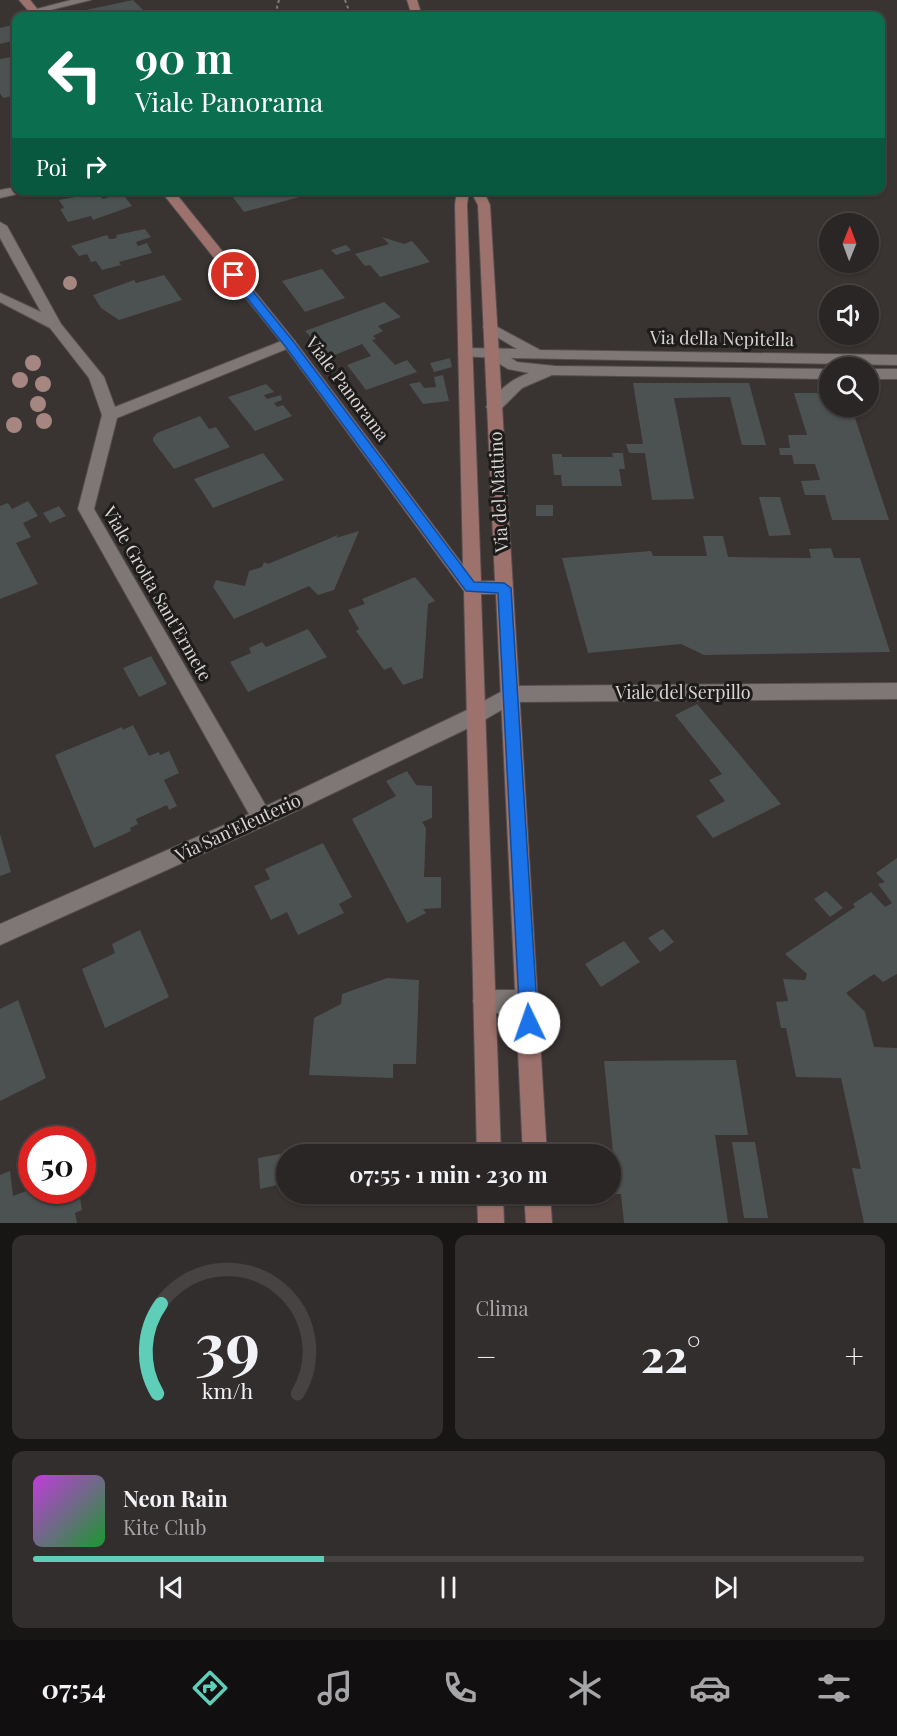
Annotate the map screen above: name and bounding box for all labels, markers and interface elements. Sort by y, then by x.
text: 90 m [135,29,233,85]
icon: left [36,36,114,114]
text: Viale Panorama [135,83,323,119]
icon: right [79,150,112,183]
text: Poi [36,152,67,182]
north arrow [819,213,879,273]
map controls [819,213,879,417]
pin [208,249,259,300]
icon: arrive [217,258,250,291]
button: sound [819,285,879,345]
street label: Via della Nepitella [649,325,794,351]
street label: Viale Panorama [300,330,395,446]
button: search [819,357,879,417]
street label: Via del Mattino [483,431,513,554]
street label: Viale Grotta Sant'Ermete [98,501,218,685]
street label: Viale del Serpillo [614,680,751,704]
street label: Via San'Eleuterio [170,787,304,867]
position arrow [497,991,561,1055]
speed limit sign: 50 [18,1126,96,1204]
text: 07:55 · 1 min · 230 m [349,1159,548,1189]
text: Clima [476,1294,529,1321]
text: 39 [195,1300,260,1384]
text: 22° [641,1324,701,1384]
text: − [476,1333,497,1377]
text: + [845,1333,864,1377]
text: km/h [202,1376,253,1404]
text: Neon Rain [123,1483,228,1513]
text: Kite Club [123,1513,207,1540]
icon: previous [155,1571,188,1604]
icon: pause [432,1571,465,1604]
icon: next [709,1571,742,1604]
icon: directions [189,1667,231,1709]
icon: music [314,1667,356,1709]
icon: phone [439,1667,481,1709]
icon: climate [564,1667,606,1709]
icon: car [689,1667,731,1709]
icon: filters [813,1667,855,1709]
text: 07:54 [41,1670,106,1706]

